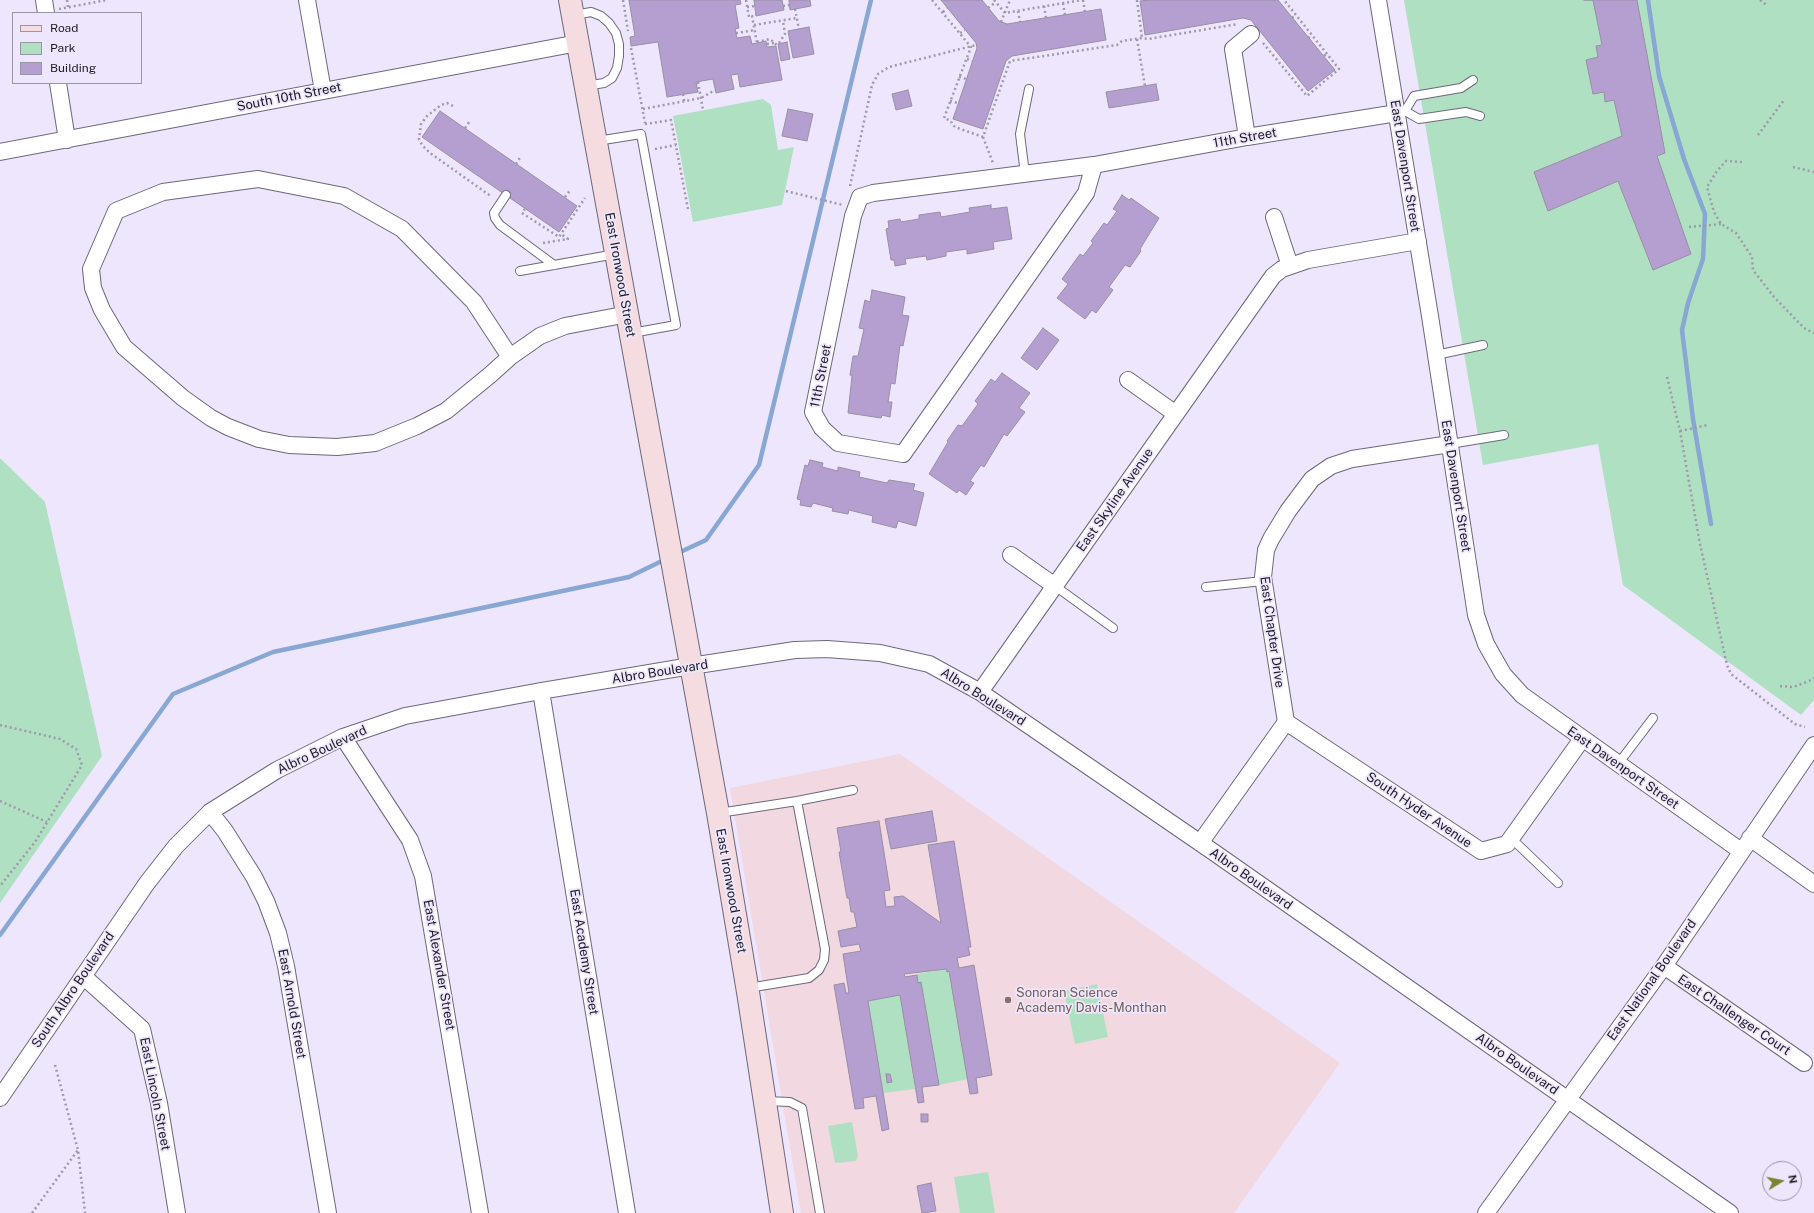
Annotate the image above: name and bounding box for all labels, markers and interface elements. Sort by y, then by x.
legend [12,12,142,84]
text: Road [50,21,78,35]
text: Park [50,41,76,55]
text: Building [50,61,96,75]
street label: South 10th Street [235,79,343,115]
street label: East Davenport Street [1387,99,1423,233]
street label: 11th Street [1212,125,1278,151]
street label: East Ironwood Street [601,211,639,339]
street label: 11th Street [807,343,835,409]
street label: East Davenport Street [1438,419,1474,553]
street label: East Skyline Avenue [1073,445,1157,555]
street label: East Chapter Drive [1256,575,1288,689]
street label: Albro Boulevard [611,657,709,687]
street label: Albro Boulevard [938,665,1028,729]
street label: Albro Boulevard [275,722,369,778]
street label: East Davenport Street [1564,723,1682,813]
street label: South Hyder Avenue [1363,769,1475,851]
street label: East Ironwood Street [712,827,750,955]
street label: Albro Boulevard [1207,845,1295,913]
street label: East Academy Street [566,888,602,1016]
street label: East Alexander Street [420,898,458,1032]
street label: East National Boulevard [1604,916,1700,1044]
street label: South Albro Boulevard [28,929,118,1051]
street label: East Arnold Street [275,948,309,1060]
street label: East Challenger Court [1675,971,1793,1059]
place label: Sonoran Science Academy Davis-Monthan [1016,985,1166,1016]
marker: Sonoran Science Academy Davis-Monthan [1003,995,1013,1005]
street label: Albro Boulevard [1473,1030,1561,1098]
street label: East Lincoln Street [136,1036,174,1152]
north arrow [1762,1161,1802,1201]
text: N [1786,1174,1799,1184]

